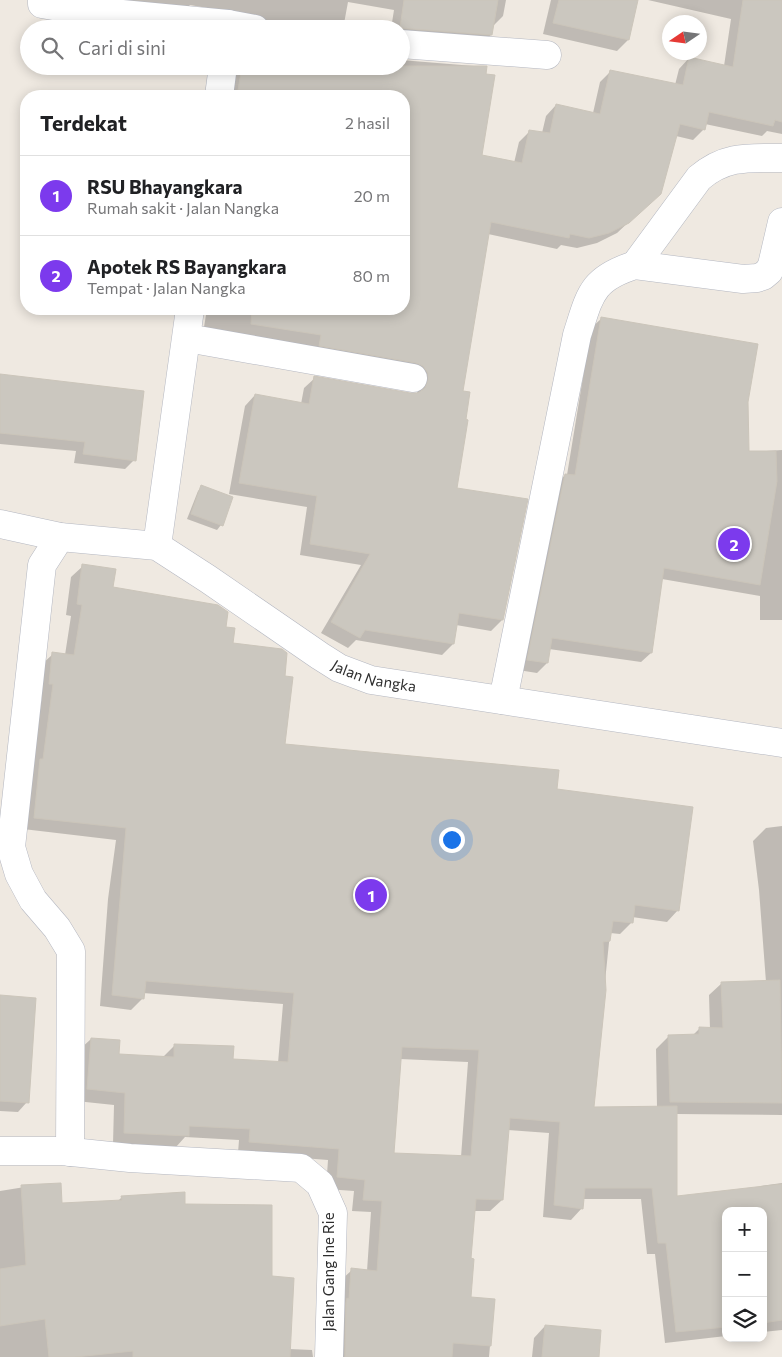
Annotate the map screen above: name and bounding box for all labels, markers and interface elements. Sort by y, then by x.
north arrow [662,15,707,60]
search box [20,20,410,75]
icon: search [38,34,66,62]
text: Cari di sini [78,36,166,59]
text: Terdekat [40,110,127,135]
text: 2 hasil [345,113,390,132]
text: RSU Bhayangkara [87,175,243,198]
text: 1 [52,186,60,205]
text: 20 m [354,186,390,205]
text: Rumah sakit · Jalan Nangka [87,198,279,217]
text: Apotek RS Bayangkara [87,255,286,278]
text: 2 [51,266,61,285]
text: 80 m [353,266,390,285]
text: Tempat · Jalan Nangka [87,278,246,297]
pin: 2 [718,525,750,563]
street label: Jalan Nangka [328,655,418,695]
your location [439,827,465,853]
pin: 1 [355,876,387,914]
map controls [722,1207,767,1342]
button: + [722,1207,767,1252]
street label: Jalan Gang Ine Rie [319,1212,337,1332]
button: − [722,1252,767,1297]
button: layers [722,1297,767,1342]

